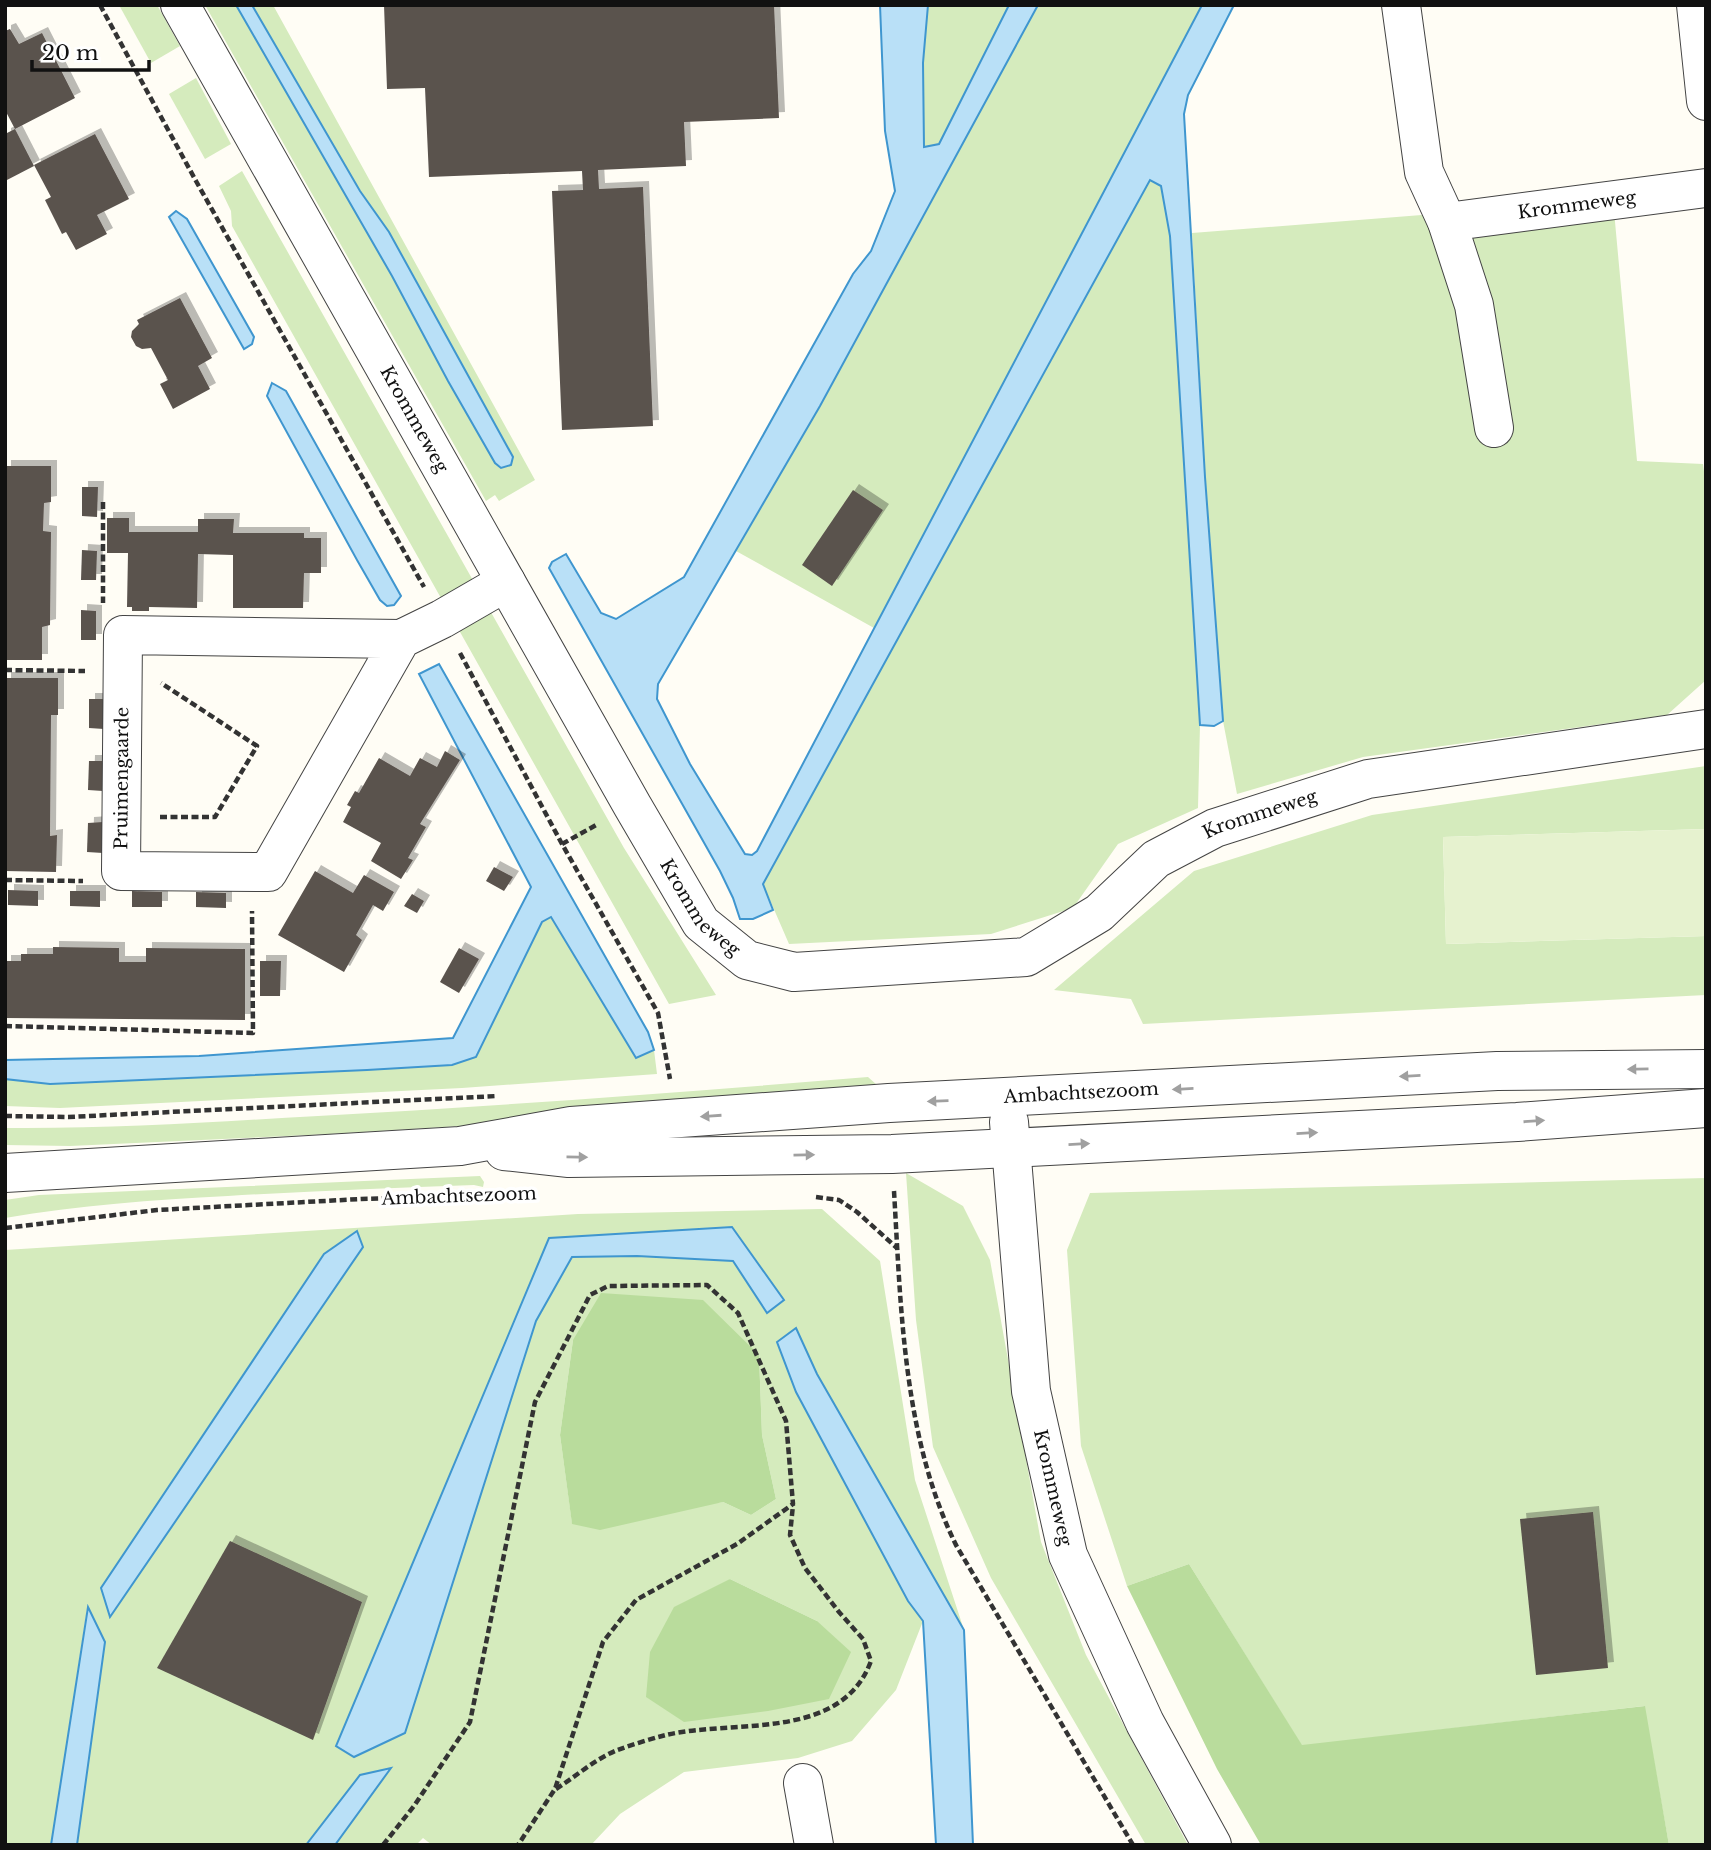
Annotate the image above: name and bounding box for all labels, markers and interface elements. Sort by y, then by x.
scale bar [32,28,149,72]
text: 20 m [42,40,99,66]
street label: Krommeweg [1516,186,1638,224]
street label: Krommeweg [375,362,453,477]
street label: Pruimengaarde [110,707,133,850]
street label: Krommeweg [1199,785,1320,844]
street label: Krommeweg [655,855,745,961]
one-way arrow [1626,1064,1648,1075]
one-way arrow [1399,1071,1421,1082]
street label: Ambachtsezoom [1002,1078,1159,1108]
one-way arrow [1172,1084,1194,1095]
one-way arrow [927,1096,949,1107]
one-way arrow [700,1111,722,1122]
one-way arrow [1523,1115,1545,1126]
one-way arrow [1296,1127,1318,1138]
one-way arrow [1069,1138,1091,1149]
one-way arrow [793,1149,815,1161]
one-way arrow [566,1151,588,1163]
street label: Ambachtsezoom [380,1182,537,1210]
street label: Krommeweg [1029,1427,1077,1548]

